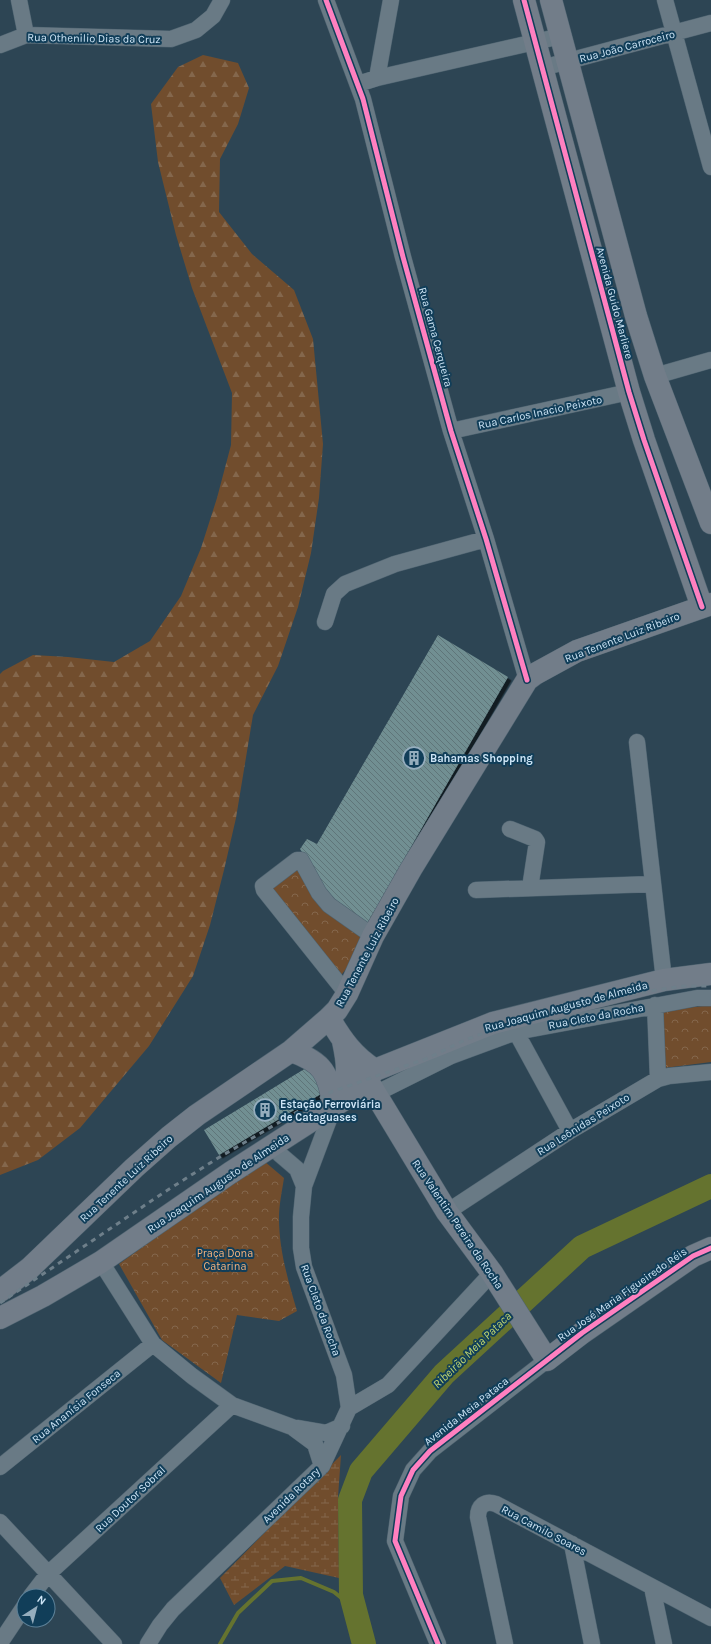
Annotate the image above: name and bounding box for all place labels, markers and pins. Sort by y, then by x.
building icon: Bahamas Shopping [401,745,427,771]
place label: Bahamas Shopping [430,752,533,765]
building icon: Estação Ferroviária de Cataguases [252,1097,278,1123]
place label: Estação Ferroviária de Cataguases [280,1098,381,1124]

